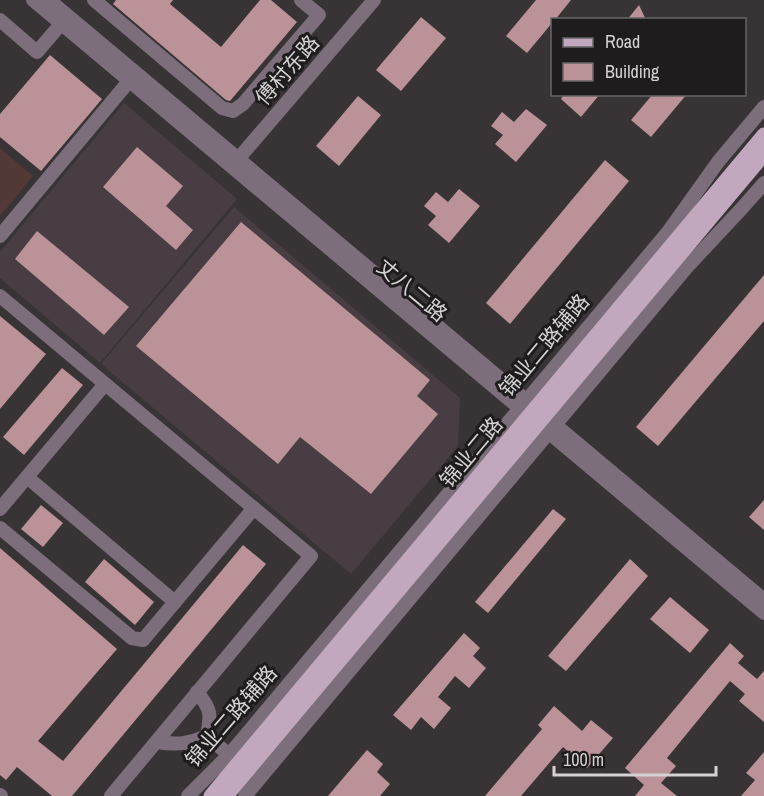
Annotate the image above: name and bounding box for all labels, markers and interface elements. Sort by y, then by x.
legend [551,18,746,96]
street label: 傅村东路 [249,29,325,111]
text: Road [605,29,640,54]
text: Building [605,59,660,84]
street label: 丈八二路 [371,252,453,328]
street label: 锦业二路辅路 [492,287,596,403]
street label: 锦业二路 [433,411,509,493]
street label: 锦业二路辅路 [179,659,283,773]
scale bar [554,739,716,777]
text: 100 m [563,747,604,772]

